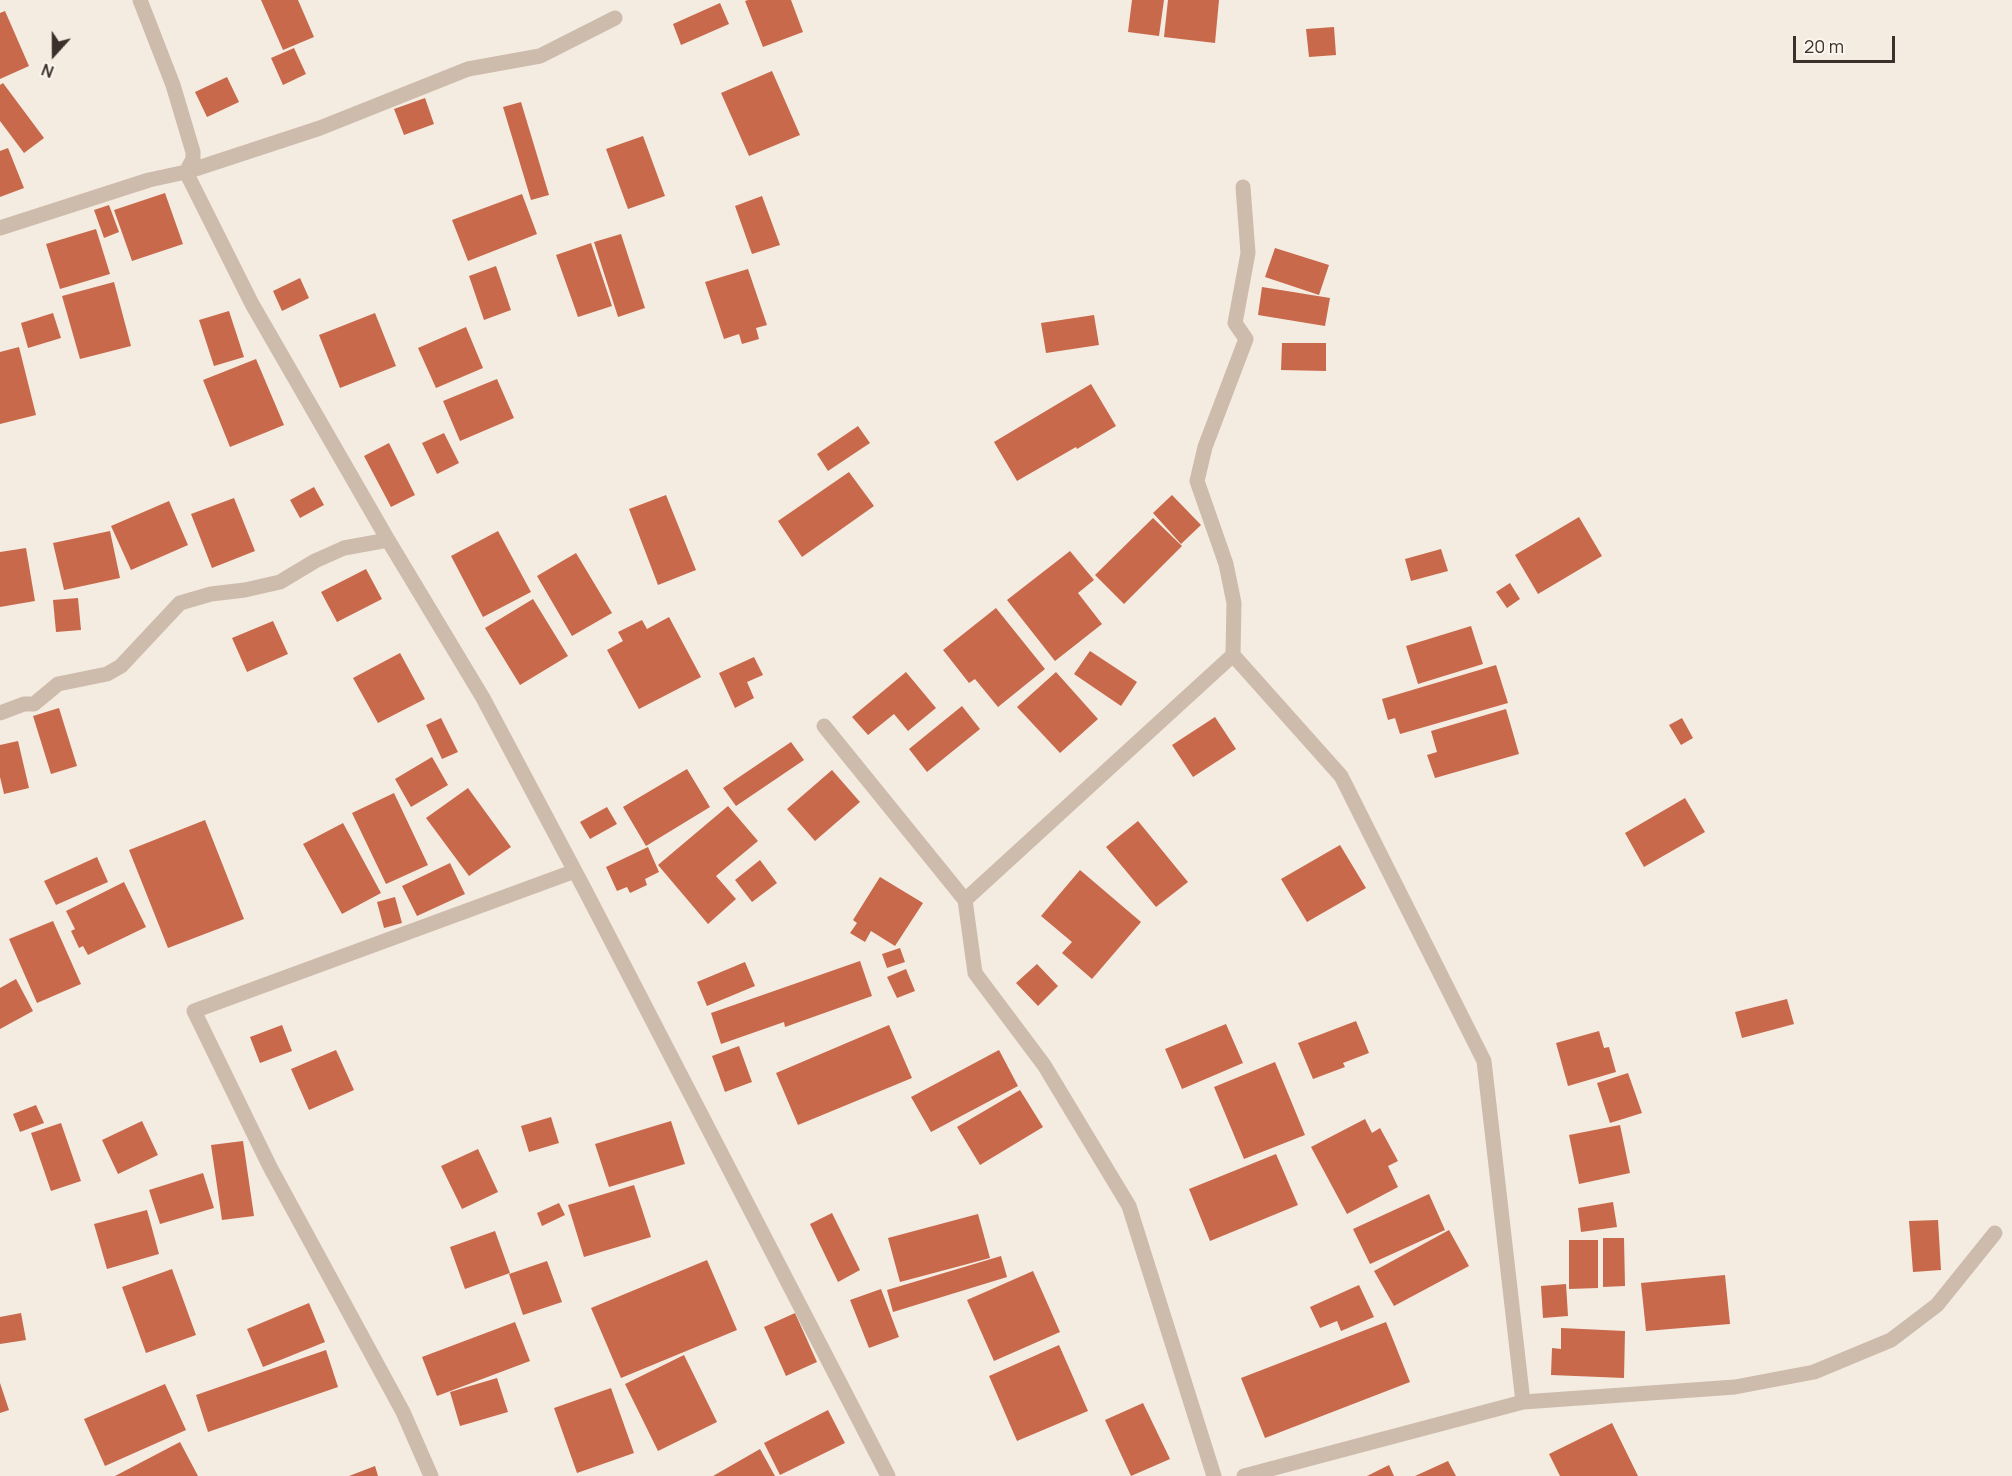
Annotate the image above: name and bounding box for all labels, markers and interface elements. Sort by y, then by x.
north arrow [24,24,84,84]
scale bar [1796,24,1898,62]
text: 20 m [1804,34,1844,58]
text: N [38,58,57,83]

